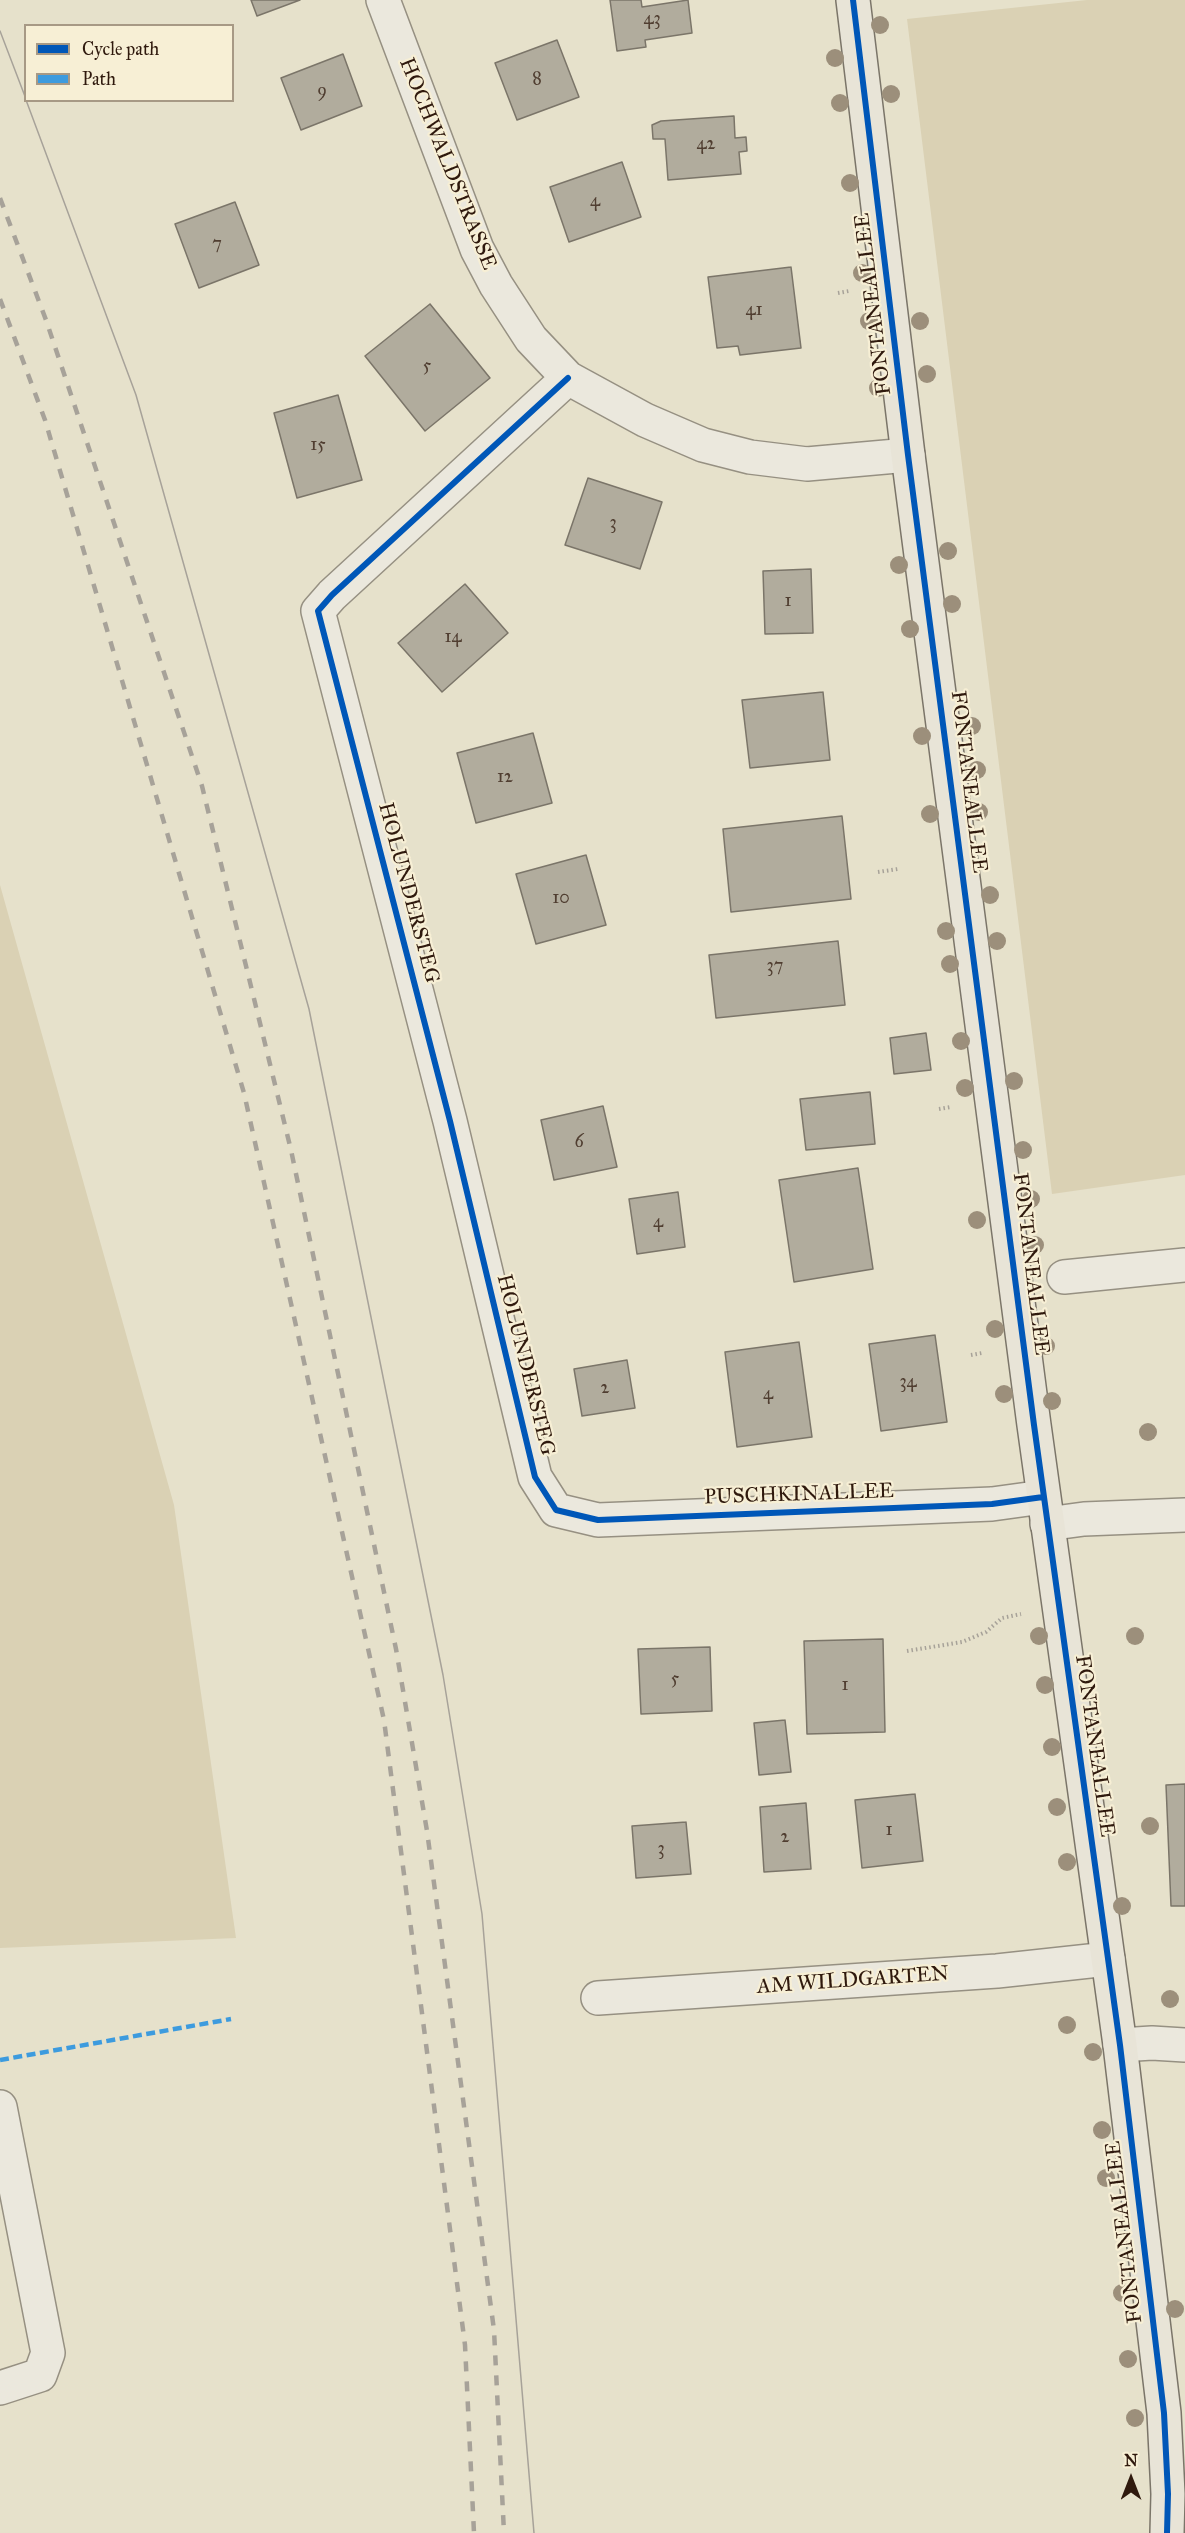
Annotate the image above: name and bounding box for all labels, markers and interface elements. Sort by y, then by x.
house number: 43 [643,9,661,31]
legend [24,24,234,102]
text: Cycle path [82,38,159,60]
street label: HOCHWALDSTRASSE [393,54,501,274]
text: Path [82,68,116,90]
house number: 8 [532,69,542,91]
house number: 9 [317,81,327,103]
house number: 42 [697,134,715,156]
house number: 4 [590,191,600,213]
street label: FONTANEALLEE [850,211,898,397]
house number: 7 [212,234,222,256]
house number: 41 [745,300,763,322]
house number: 5 [423,356,431,378]
house number: 15 [310,435,326,457]
house number: 3 [609,513,617,535]
house number: 1 [784,591,792,613]
house number: 14 [444,627,462,649]
street label: FONTANEALLEE [944,689,992,875]
house number: 12 [497,767,513,789]
street label: HOLUNDERSTEG [372,800,444,986]
house number: 10 [552,888,570,910]
house number: 37 [767,956,783,978]
house number: 6 [574,1132,584,1154]
street label: FONTANEALLEE [1006,1171,1054,1357]
house number: 4 [653,1212,663,1234]
street label: HOLUNDERSTEG [490,1272,560,1458]
house number: 34 [899,1372,917,1394]
house number: 2 [601,1378,609,1400]
house number: 4 [763,1384,773,1406]
street label: PUSCHKINALLEE [704,1479,894,1511]
street label: FONTANEALLEE [1069,1653,1119,1839]
house number: 5 [671,1669,679,1691]
house number: 1 [841,1675,849,1697]
house number: 1 [885,1820,893,1842]
house number: 2 [781,1827,789,1849]
house number: 3 [657,1839,665,1861]
street label: AM WILDGARTEN [756,1962,950,2000]
street label: FONTANEALLEE [1101,2139,1149,2325]
north arrow [1101,2449,1161,2509]
text: N [1124,2451,1138,2470]

